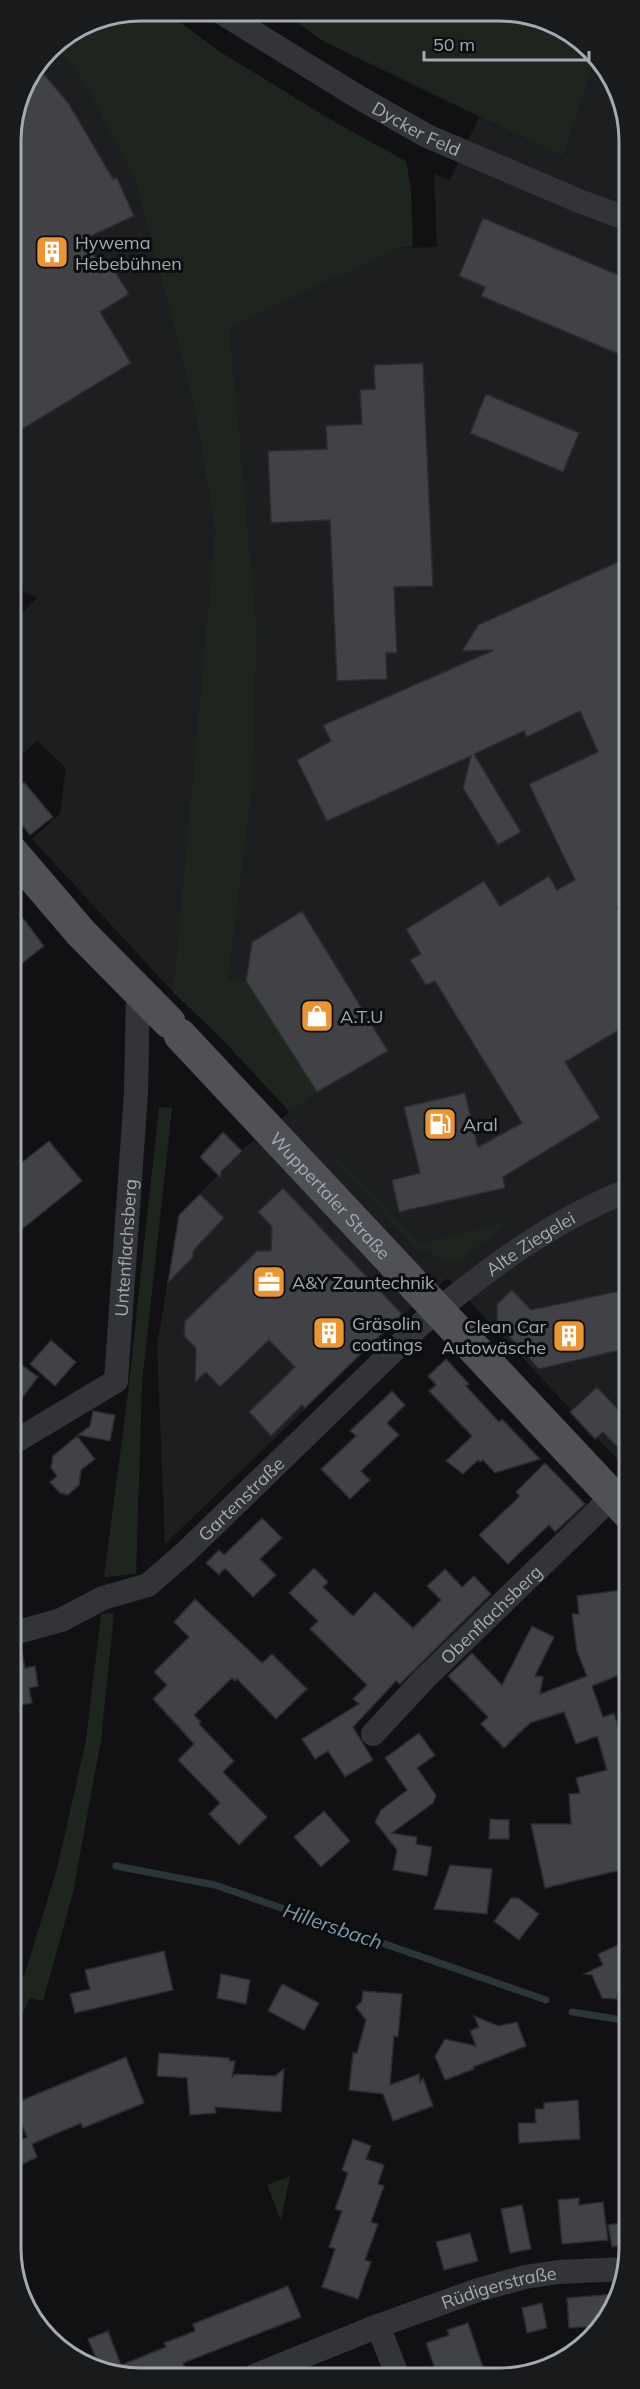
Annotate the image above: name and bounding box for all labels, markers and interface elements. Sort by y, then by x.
scale bar [424,24,589,62]
text: 50 m [433,33,475,56]
street label: Dycker Feld [368,96,464,161]
place label: Hywema Hebebühnen [75,231,182,275]
building icon: Hywema Hebebühnen [34,234,70,270]
shop icon: A.T.U [299,998,335,1034]
place label: A.T.U [340,1005,383,1028]
fuel station icon: Aral [422,1106,458,1142]
place label: Aral [463,1113,498,1136]
street label: Wuppertaler Straße [265,1127,396,1264]
street label: Untenflachsberg [109,1178,141,1317]
street label: Alte Ziegelei [481,1206,579,1281]
office icon: A&Y Zauntechnik [251,1264,287,1300]
place label: A&Y Zauntechnik [292,1271,435,1294]
place label: Gräsolin coatings [352,1312,423,1356]
building icon: Gräsolin coatings [311,1315,347,1351]
place label: Clean Car Autowäsche [441,1315,546,1359]
building icon: Clean Car Autowäsche [551,1318,587,1354]
street label: Gartenstraße [193,1452,289,1546]
street label: Obenflachsberg [435,1560,546,1669]
water label: Hillersbach [280,1897,386,1955]
street label: Rüdigerstraße [438,2261,558,2314]

